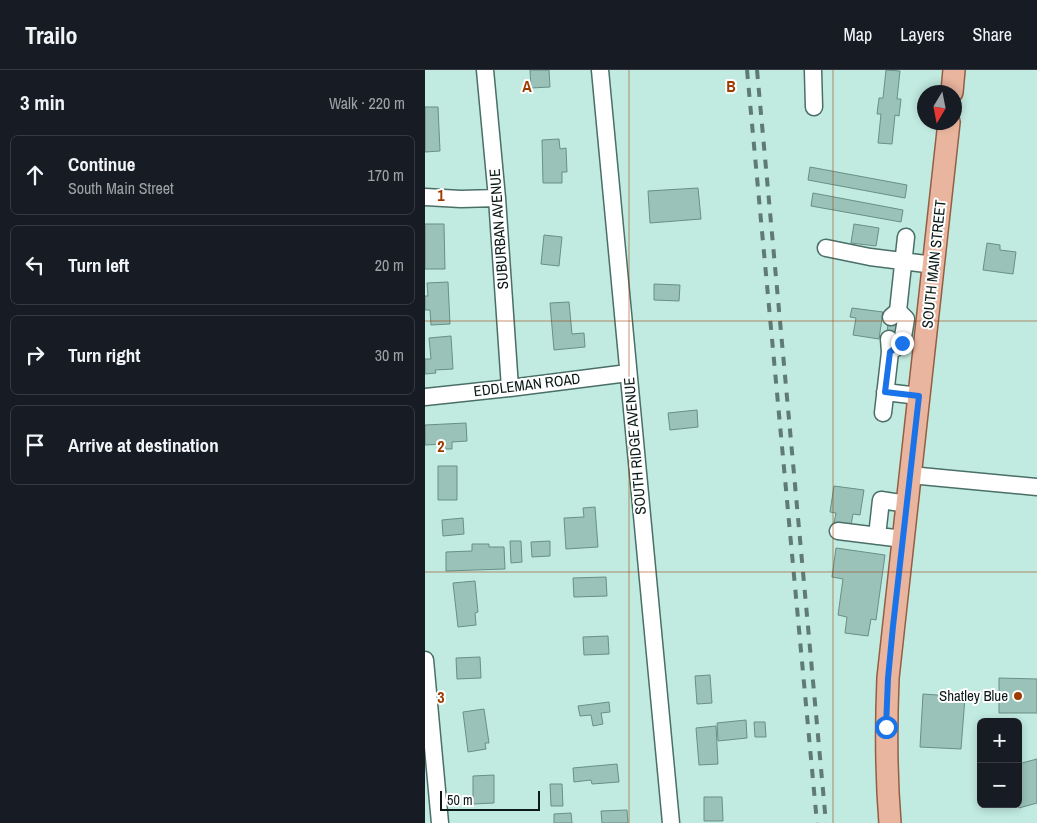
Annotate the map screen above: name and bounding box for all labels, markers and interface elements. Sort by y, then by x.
text: Trailo [25,19,78,51]
text: Map [844,22,872,47]
text: Layers [900,22,945,47]
text: Share [973,22,1012,47]
text: A [522,75,532,97]
text: B [726,75,736,97]
north arrow [917,85,962,130]
text: 3 min [20,88,65,117]
text: Walk · 220 m [329,92,405,114]
text: Continue [68,151,136,177]
icon: ahead [21,161,49,189]
text: 170 m [368,164,404,186]
street label: SUBURBAN AVENUE [484,168,513,290]
text: South Main Street [68,177,174,199]
text: 1 [437,184,445,206]
street label: SOUTH MAIN STREET [916,198,951,329]
icon: left [21,251,49,279]
text: Turn left [68,252,129,278]
text: 20 m [375,254,404,276]
route end [891,332,914,355]
icon: right [21,341,49,369]
text: Turn right [68,342,140,368]
text: 30 m [375,344,404,366]
street label: EDDLEMAN ROAD [472,368,582,401]
street label: SOUTH RIDGE AVENUE [618,376,651,516]
icon: arrive [21,431,49,459]
text: Arrive at destination [68,432,219,458]
text: 2 [437,435,445,457]
place label: Shatley Blue [939,685,1008,706]
text: 3 [437,686,445,708]
marker: Shatley Blue [1012,690,1024,702]
route start [875,716,898,739]
map controls [977,718,1022,808]
button: + [977,718,1022,763]
button: − [977,763,1022,808]
scale bar [440,788,540,811]
text: 50 m [447,791,473,809]

